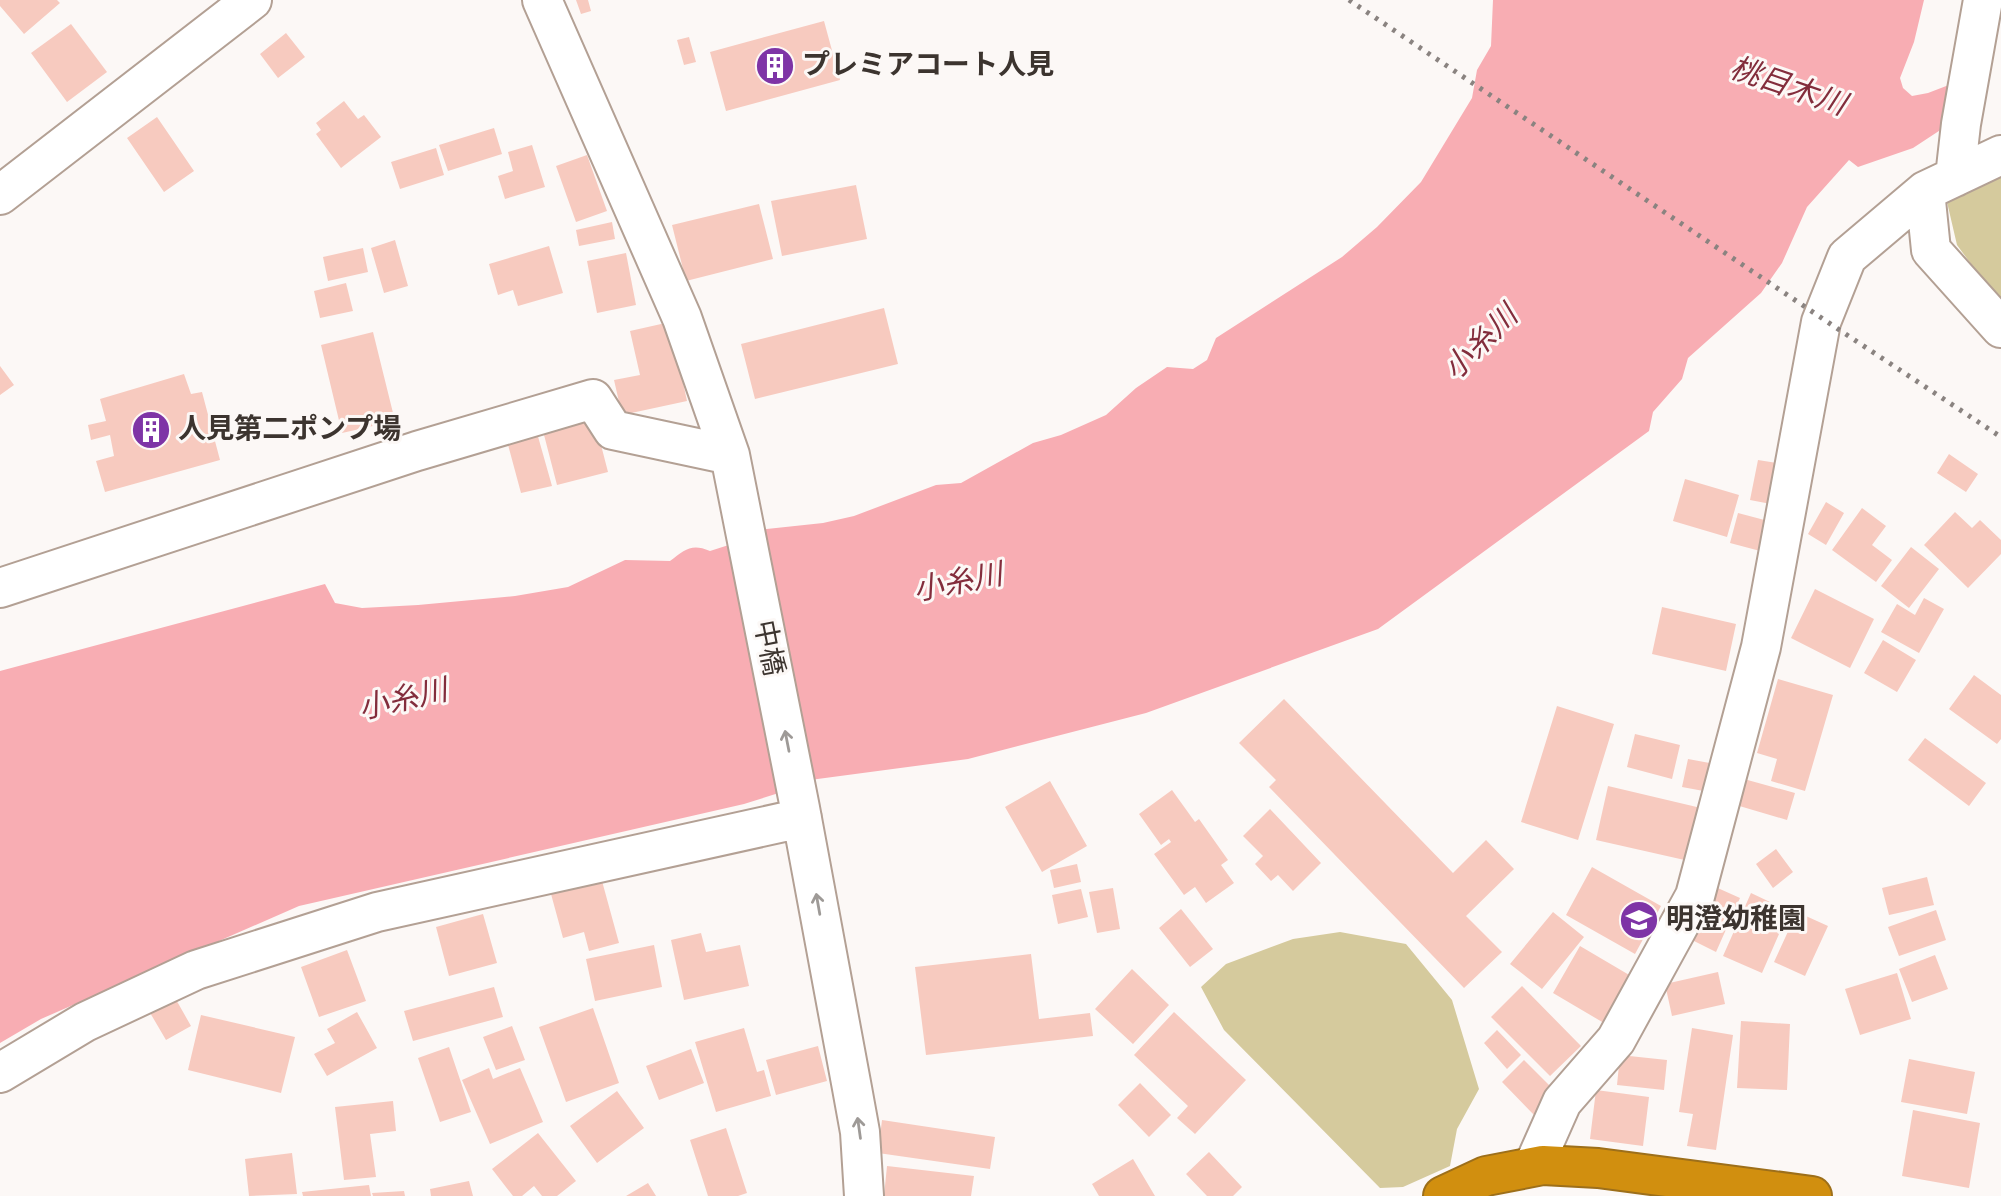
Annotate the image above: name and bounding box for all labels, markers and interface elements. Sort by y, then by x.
building icon: プレミアコート人見 [754,45,796,87]
place label: プレミアコート人見 [802,50,1054,80]
water label: 桃目木川 [1726,51,1853,122]
water label: 小糸川 [1437,297,1526,385]
building icon: 人見第二ポンプ場 [130,409,172,451]
place label: 人見第二ポンプ場 [178,413,401,444]
water label: 小糸川 [911,557,1008,606]
street label: 中橋 [749,617,789,678]
water label: 小糸川 [355,673,453,725]
one-way arrow [779,730,793,753]
one-way arrow [811,893,824,916]
school or university icon: 明澄幼稚園 [1618,899,1660,941]
place label: 明澄幼稚園 [1666,904,1806,934]
one-way arrow [852,1117,865,1140]

